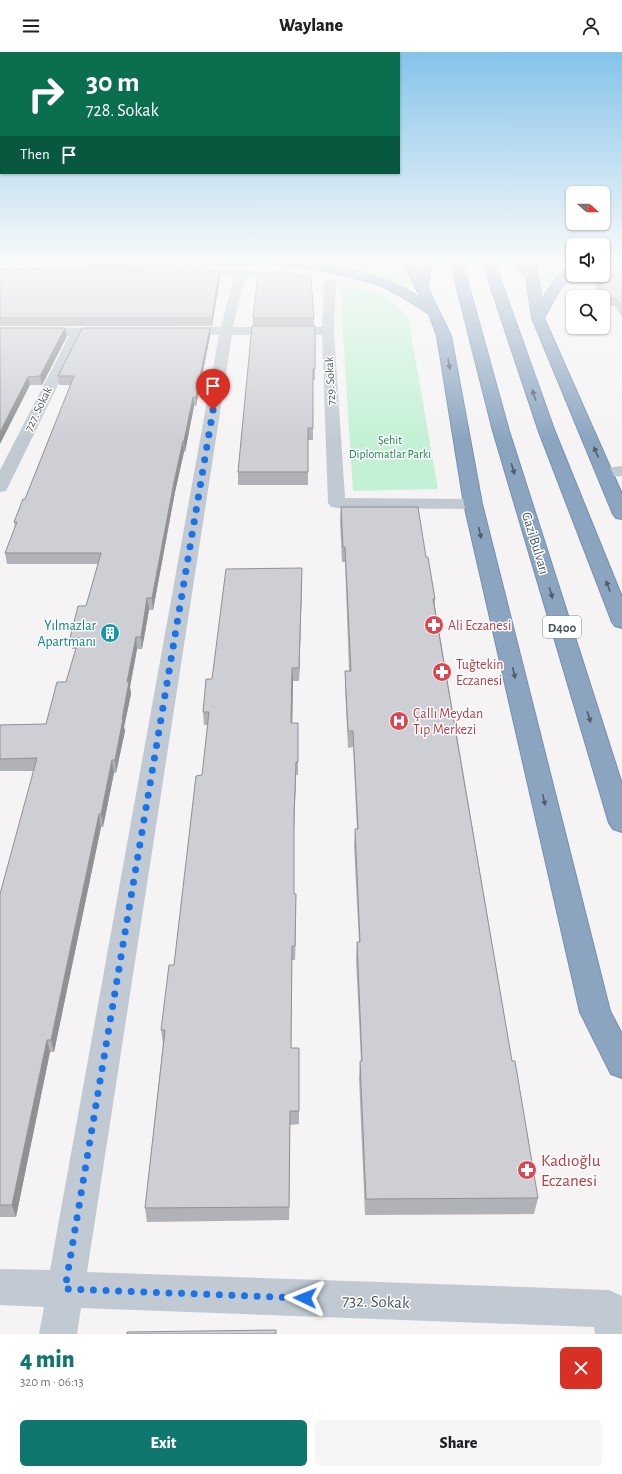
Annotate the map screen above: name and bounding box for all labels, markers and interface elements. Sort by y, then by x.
icon: menu [20,15,42,37]
icon: person [580,15,602,37]
text: Waylane [279,17,343,35]
icon: right [20,68,72,120]
text: 30 m [86,69,139,97]
text: 728. Sokak [86,102,159,120]
icon: arrive [58,144,80,166]
text: Then [20,147,50,162]
north arrow [566,186,610,230]
map controls [566,186,610,334]
button: sound [566,238,610,282]
button: search [566,290,610,334]
street label: 729. Sokak [323,356,337,405]
one-way arrow [446,358,452,370]
pin [196,369,230,410]
icon: arrive [202,375,224,397]
street label: 727. Sokak [22,384,54,433]
one-way arrow [531,389,537,401]
park label: Şehit Diplomatlar Parkı [349,434,431,460]
one-way arrow [593,447,599,458]
one-way arrow [510,463,516,475]
street label: Gazi Bulvarı [519,511,551,576]
one-way arrow [478,527,484,540]
one-way arrow [604,579,610,591]
one-way arrow [548,587,554,599]
pharmacy icon: Ali Eczanesi [423,614,445,636]
road number: D400 [543,616,581,638]
place label: Yılmazlar Apartmanı [38,619,96,649]
place label: Ali Eczanesi [448,619,511,633]
building icon: Yılmazlar Apartmanı [99,622,121,644]
place label: Tuğtekin Eczanesi [456,658,504,688]
pharmacy icon: Tuğtekin Eczanesi [431,661,453,683]
one-way arrow [511,667,517,680]
place label: Çallı Meydan Tıp Merkezi [413,707,483,737]
hospital icon: Çallı Meydan Tıp Merkezi [388,710,410,732]
one-way arrow [586,712,592,724]
one-way arrow [541,794,547,806]
place label: Kadıoğlu Eczanesi [541,1152,601,1189]
pharmacy icon: Kadıoğlu Eczanesi [516,1159,538,1181]
position arrow [284,1277,326,1319]
street label: 732. Sokak [342,1292,410,1311]
button: close [560,1347,602,1389]
text: 4 min [20,1348,75,1372]
text: 320 m · 06:13 [20,1376,84,1389]
button: Exit [20,1420,307,1466]
button: Share [315,1420,602,1466]

